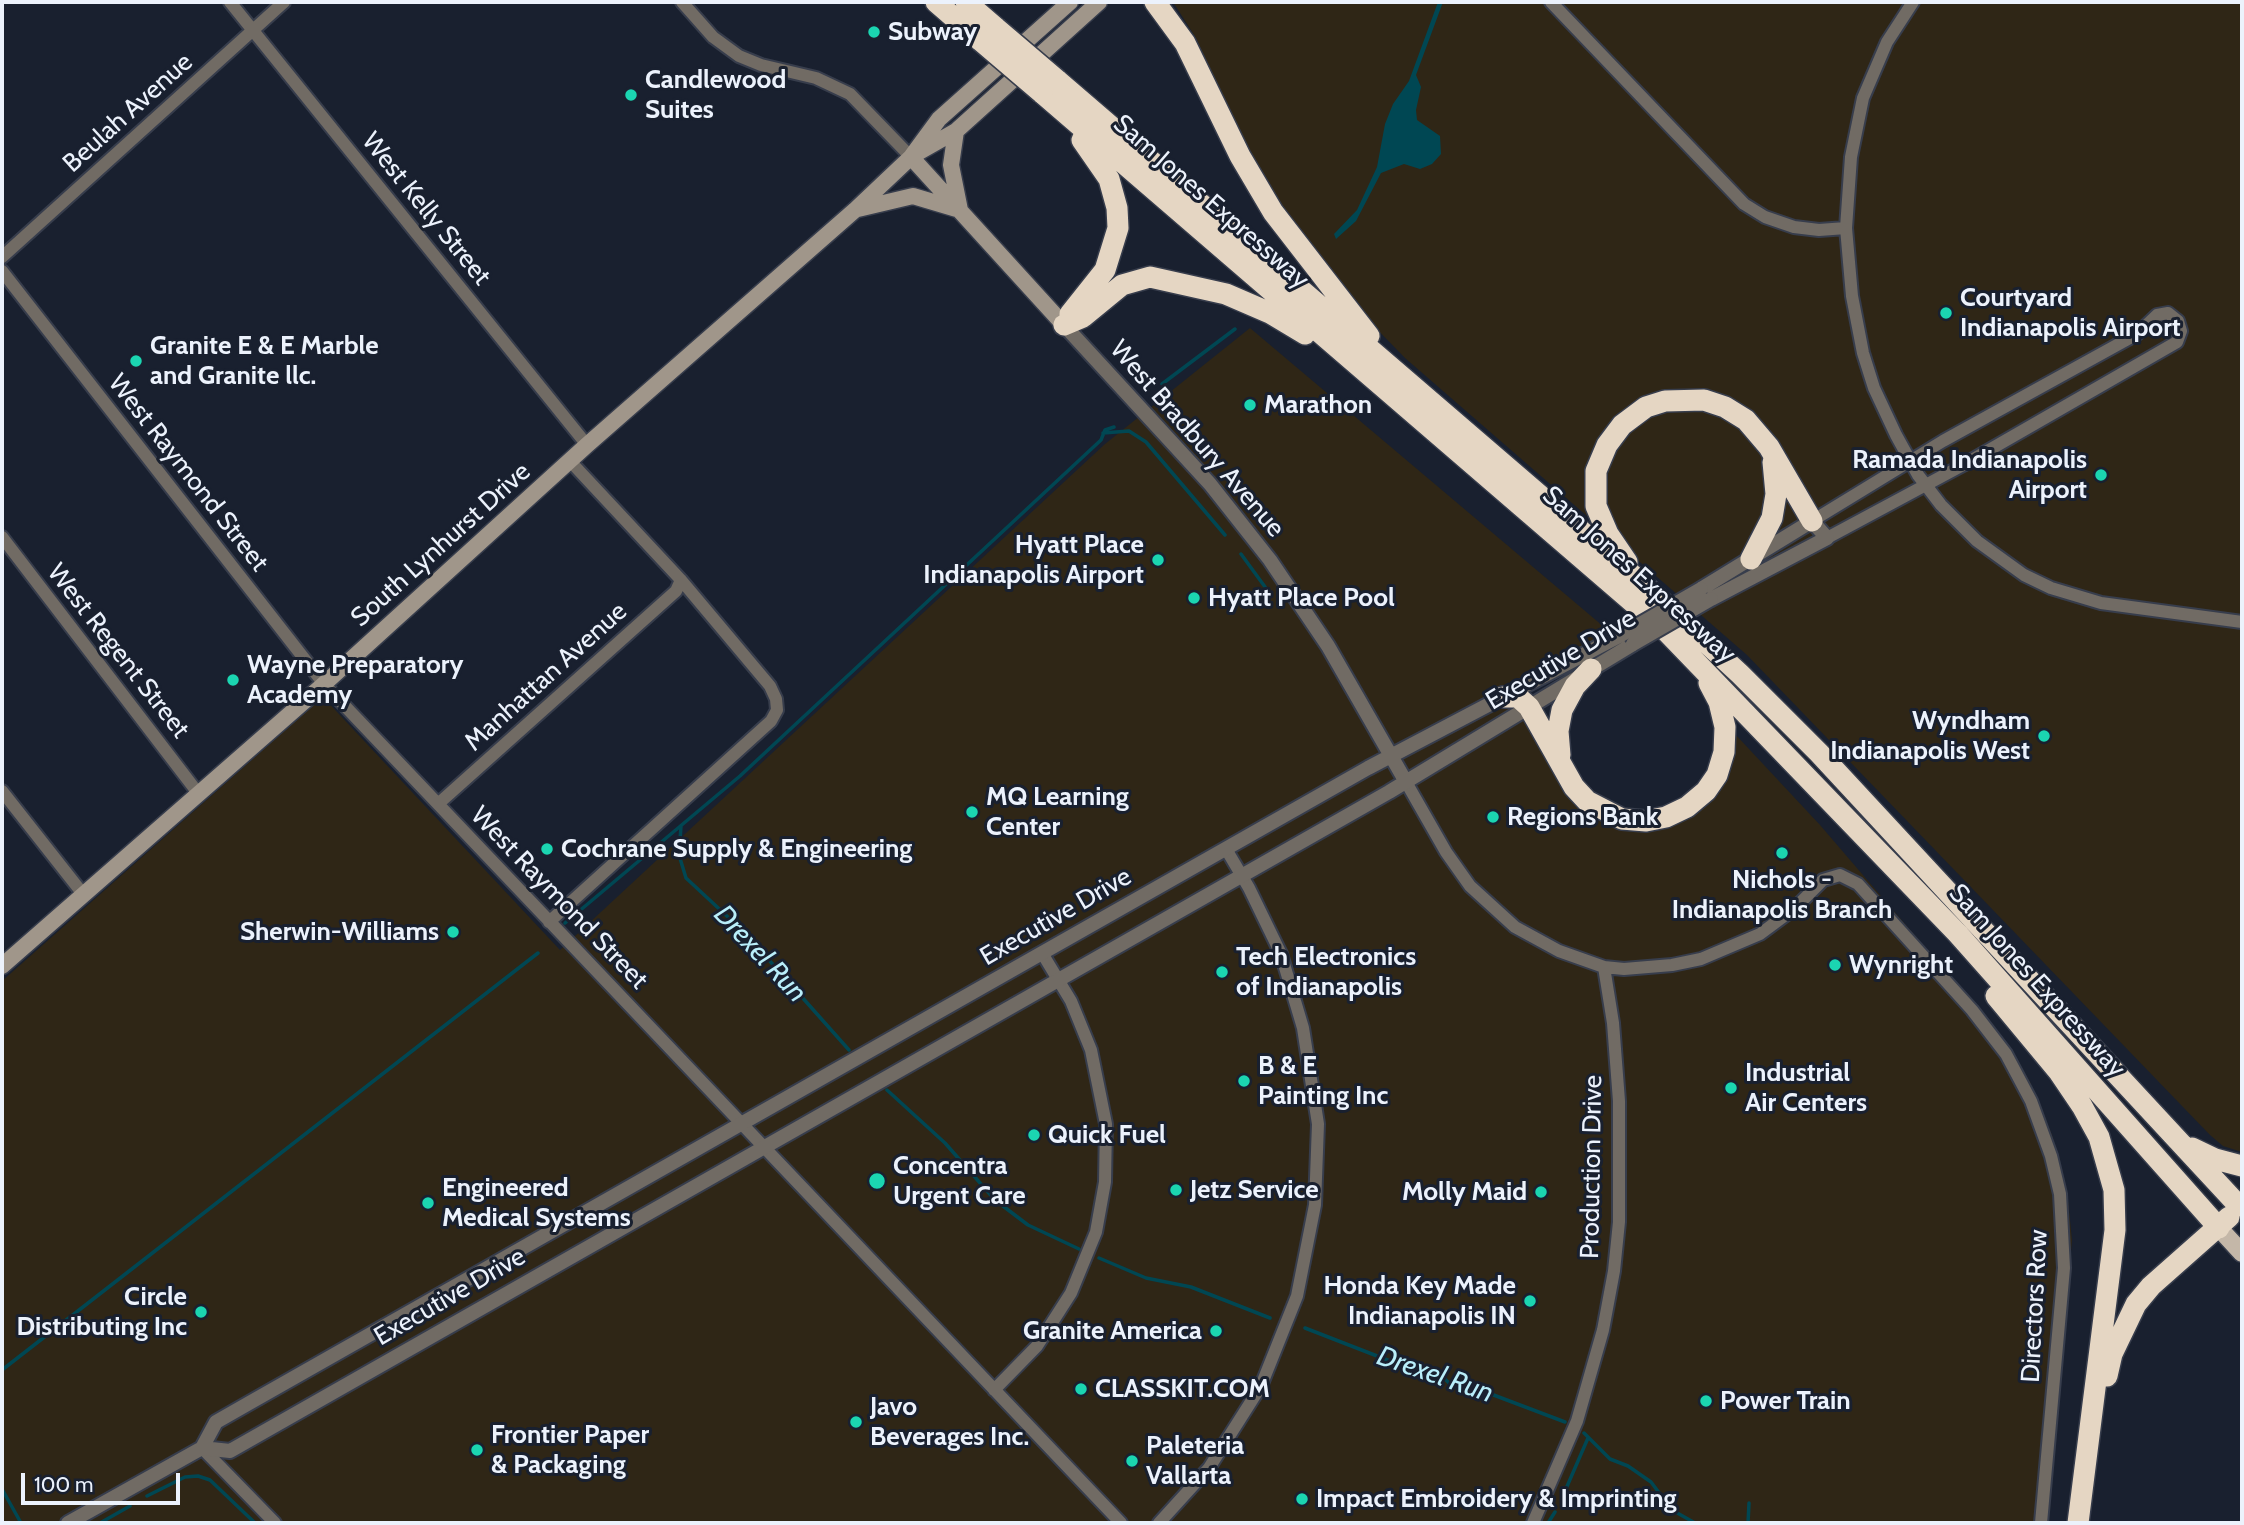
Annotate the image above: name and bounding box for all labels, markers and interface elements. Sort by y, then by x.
place label: Subway [888,16,977,48]
marker: Subway [866,24,882,40]
street label: Beulah Avenue [57,47,199,179]
place label: Candlewood Suites [645,64,786,126]
marker: Candlewood Suites [623,87,639,103]
street label: Sam Jones Expressway [1107,109,1315,295]
street label: West Kelly Street [355,126,497,292]
place label: Courtyard Indianapolis Airport [1960,282,2181,344]
marker: Courtyard Indianapolis Airport [1938,305,1954,321]
place label: Granite E & E Marble and Granite llc. [150,330,379,392]
street label: West Bradbury Avenue [1103,334,1291,544]
marker: Granite E & E Marble and Granite llc. [128,353,144,369]
street label: West Raymond Street [101,368,275,578]
place label: Marathon [1264,389,1372,421]
marker: Marathon [1242,397,1258,413]
place label: Ramada Indianapolis Airport [1852,444,2087,505]
street label: South Lynhurst Drive [345,456,537,634]
marker: Ramada Indianapolis Airport [2093,467,2109,483]
street label: Sam Jones Expressway [1536,480,1742,670]
place label: Hyatt Place Indianapolis Airport [923,529,1144,590]
marker: Hyatt Place Indianapolis Airport [1150,552,1166,568]
street label: West Regent Street [40,558,196,744]
place label: Hyatt Place Pool [1208,582,1395,614]
marker: Hyatt Place Pool [1186,590,1202,606]
street label: Manhattan Avenue [459,596,633,758]
street label: Executive Drive [1480,603,1642,717]
place label: Wayne Preparatory Academy [247,649,463,710]
marker: Wayne Preparatory Academy [225,672,241,688]
place label: Wyndham Indianapolis West [1830,705,2030,766]
marker: Wyndham Indianapolis West [2036,728,2052,744]
place label: MQ Learning Center [986,781,1129,842]
street label: West Raymond Street [464,800,654,996]
place label: Regions Bank [1507,801,1658,833]
marker: MQ Learning Center [964,804,980,820]
marker: Regions Bank [1485,809,1501,825]
place label: Cochrane Supply & Engineering [561,833,912,865]
marker: Cochrane Supply & Engineering [539,841,555,857]
marker: Nichols - Indianapolis Branch [1774,845,1790,861]
street label: Executive Drive [975,861,1137,973]
place label: Nichols - Indianapolis Branch [1672,864,1892,926]
street label: Sam Jones Expressway [1942,878,2132,1084]
water label: Drexel Run [707,898,813,1010]
place label: Sherwin-Williams [240,916,439,948]
marker: Sherwin-Williams [445,924,461,940]
place label: Tech Electronics of Indianapolis [1236,941,1416,1002]
place label: Wynright [1849,949,1953,981]
marker: Wynright [1827,957,1843,973]
marker: Tech Electronics of Indianapolis [1214,964,1230,980]
place label: B & E Painting Inc [1258,1050,1388,1112]
place label: Industrial Air Centers [1745,1057,1867,1118]
marker: B & E Painting Inc [1236,1073,1252,1089]
street label: Production Drive [1575,1075,1609,1259]
marker: Industrial Air Centers [1723,1080,1739,1096]
place label: Quick Fuel [1048,1119,1166,1151]
marker: Quick Fuel [1026,1127,1042,1143]
place label: Concentra Urgent Care [893,1150,1026,1212]
marker: Concentra Urgent Care [867,1171,887,1191]
place label: Engineered Medical Systems [442,1172,631,1234]
place label: Jetz Service [1190,1174,1319,1206]
place label: Molly Maid [1402,1176,1527,1208]
marker: Jetz Service [1168,1182,1184,1198]
marker: Molly Maid [1533,1184,1549,1200]
marker: Engineered Medical Systems [420,1195,436,1211]
street label: Directors Row [2015,1229,2055,1383]
street label: Executive Drive [369,1241,531,1353]
place label: Honda Key Made Indianapolis IN [1323,1270,1516,1332]
place label: Circle Distributing Inc [17,1281,187,1342]
marker: Honda Key Made Indianapolis IN [1522,1293,1538,1309]
marker: Circle Distributing Inc [193,1304,209,1320]
place label: Granite America [1023,1315,1202,1347]
marker: Granite America [1208,1323,1224,1339]
water label: Drexel Run [1373,1339,1497,1411]
place label: CLASSKIT.COM [1095,1373,1270,1405]
marker: CLASSKIT.COM [1073,1381,1089,1397]
place label: Power Train [1720,1385,1851,1417]
place label: Javo Beverages Inc. [870,1391,1029,1452]
marker: Power Train [1698,1393,1714,1409]
marker: Javo Beverages Inc. [848,1414,864,1430]
place label: Frontier Paper & Packaging [491,1419,649,1480]
place label: Paleteria Vallarta [1146,1430,1244,1492]
marker: Frontier Paper & Packaging [469,1442,485,1458]
marker: Paleteria Vallarta [1124,1453,1140,1469]
scale bar [24,1458,184,1502]
text: 100 m [34,1472,93,1497]
place label: Impact Embroidery & Imprinting [1316,1483,1677,1515]
marker: Impact Embroidery & Imprinting [1294,1491,1310,1507]

